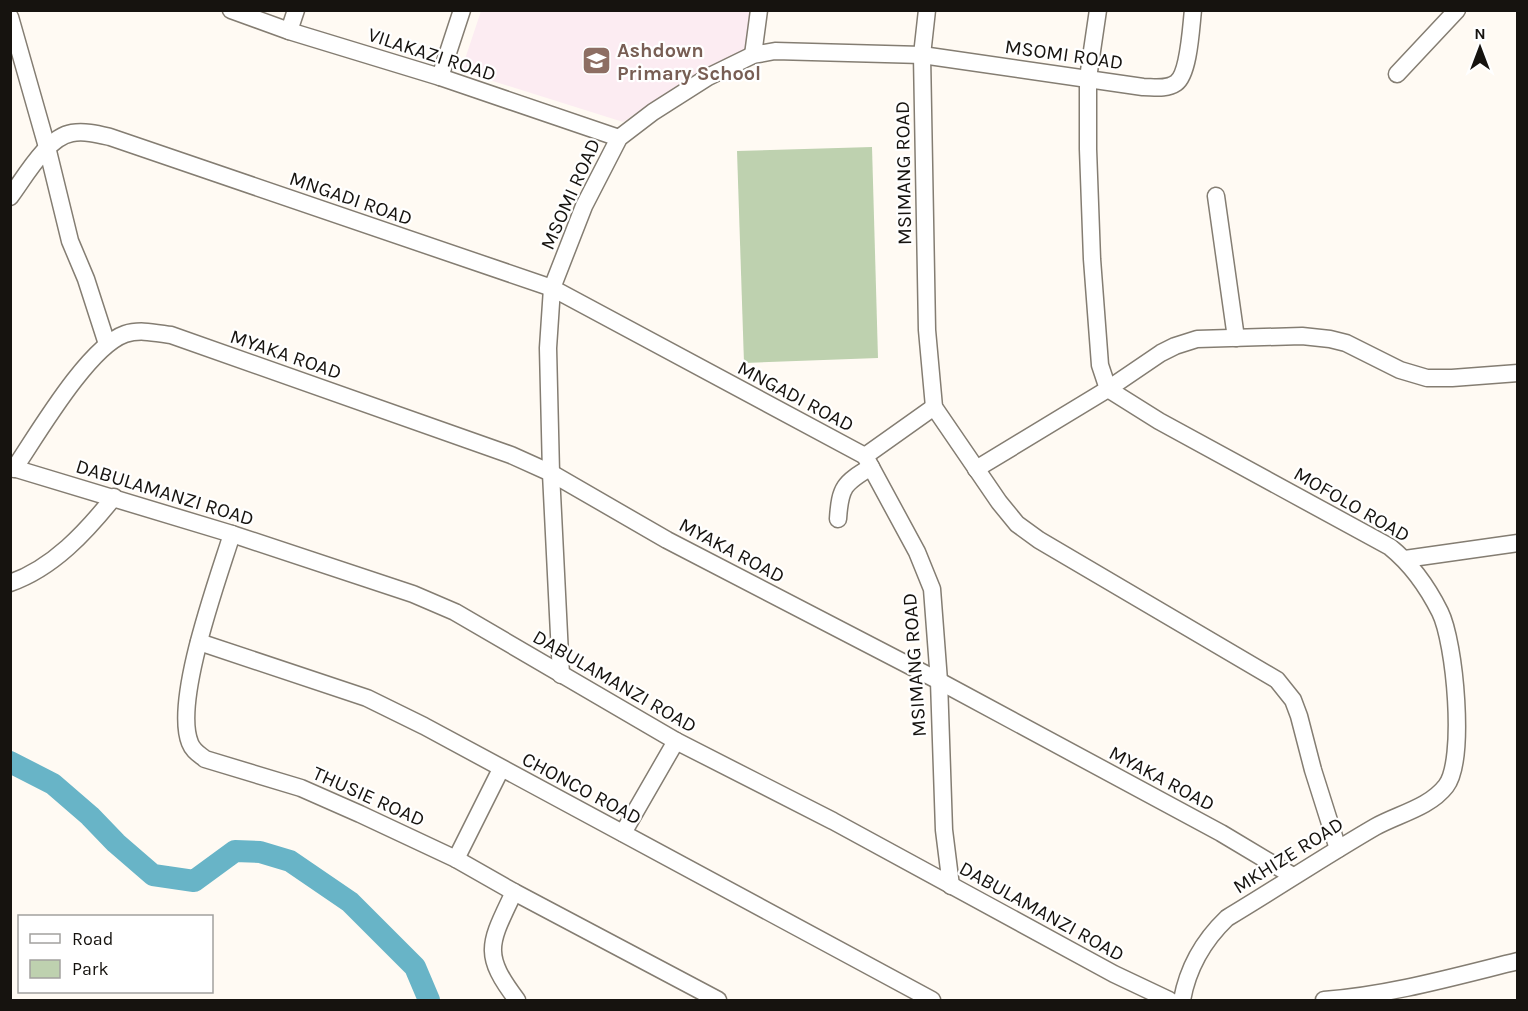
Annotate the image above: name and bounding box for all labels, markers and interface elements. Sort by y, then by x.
north arrow [1450,18,1510,78]
street label: VILAKAZI ROAD [365,23,499,86]
text: N [1474,24,1486,43]
street label: MSOMI ROAD [1003,35,1124,74]
place label: Ashdown Primary School [617,39,761,85]
school or university icon: Ashdown Primary School [580,45,612,77]
street label: MSIMANG ROAD [891,101,916,245]
street label: MSOMI ROAD [536,135,605,253]
street label: MNGADI ROAD [286,167,415,230]
street label: MYAKA ROAD [227,325,345,384]
street label: MNGADI ROAD [734,356,858,437]
street label: DABULAMANZI ROAD [73,454,257,531]
street label: MOFOLO ROAD [1290,462,1414,547]
street label: MYAKA ROAD [675,513,788,588]
street label: MSIMANG ROAD [898,592,931,738]
street label: DABULAMANZI ROAD [529,625,701,738]
street label: MYAKA ROAD [1105,741,1218,816]
street label: CHONCO ROAD [518,747,645,830]
street label: THUSIE ROAD [309,762,428,831]
street label: MKHIZE ROAD [1229,812,1348,898]
street label: DABULAMANZI ROAD [955,856,1128,966]
legend [18,915,213,993]
text: Road [72,928,113,950]
text: Park [72,958,109,980]

